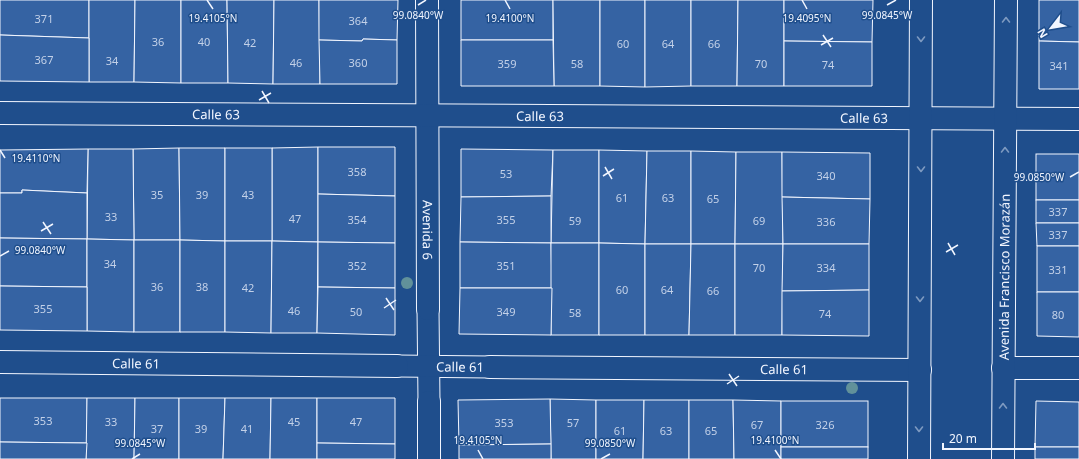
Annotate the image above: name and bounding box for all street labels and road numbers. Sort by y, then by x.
street label: Calle 63 [192,105,240,123]
street label: Calle 63 [516,107,564,125]
street label: Calle 63 [840,109,888,127]
street label: Avenida Francisco Morazán [995,194,1014,360]
street label: Avenida 6 [419,200,437,260]
street label: Calle 61 [112,354,160,373]
street label: Calle 61 [436,357,484,376]
street label: Calle 61 [760,360,808,378]

